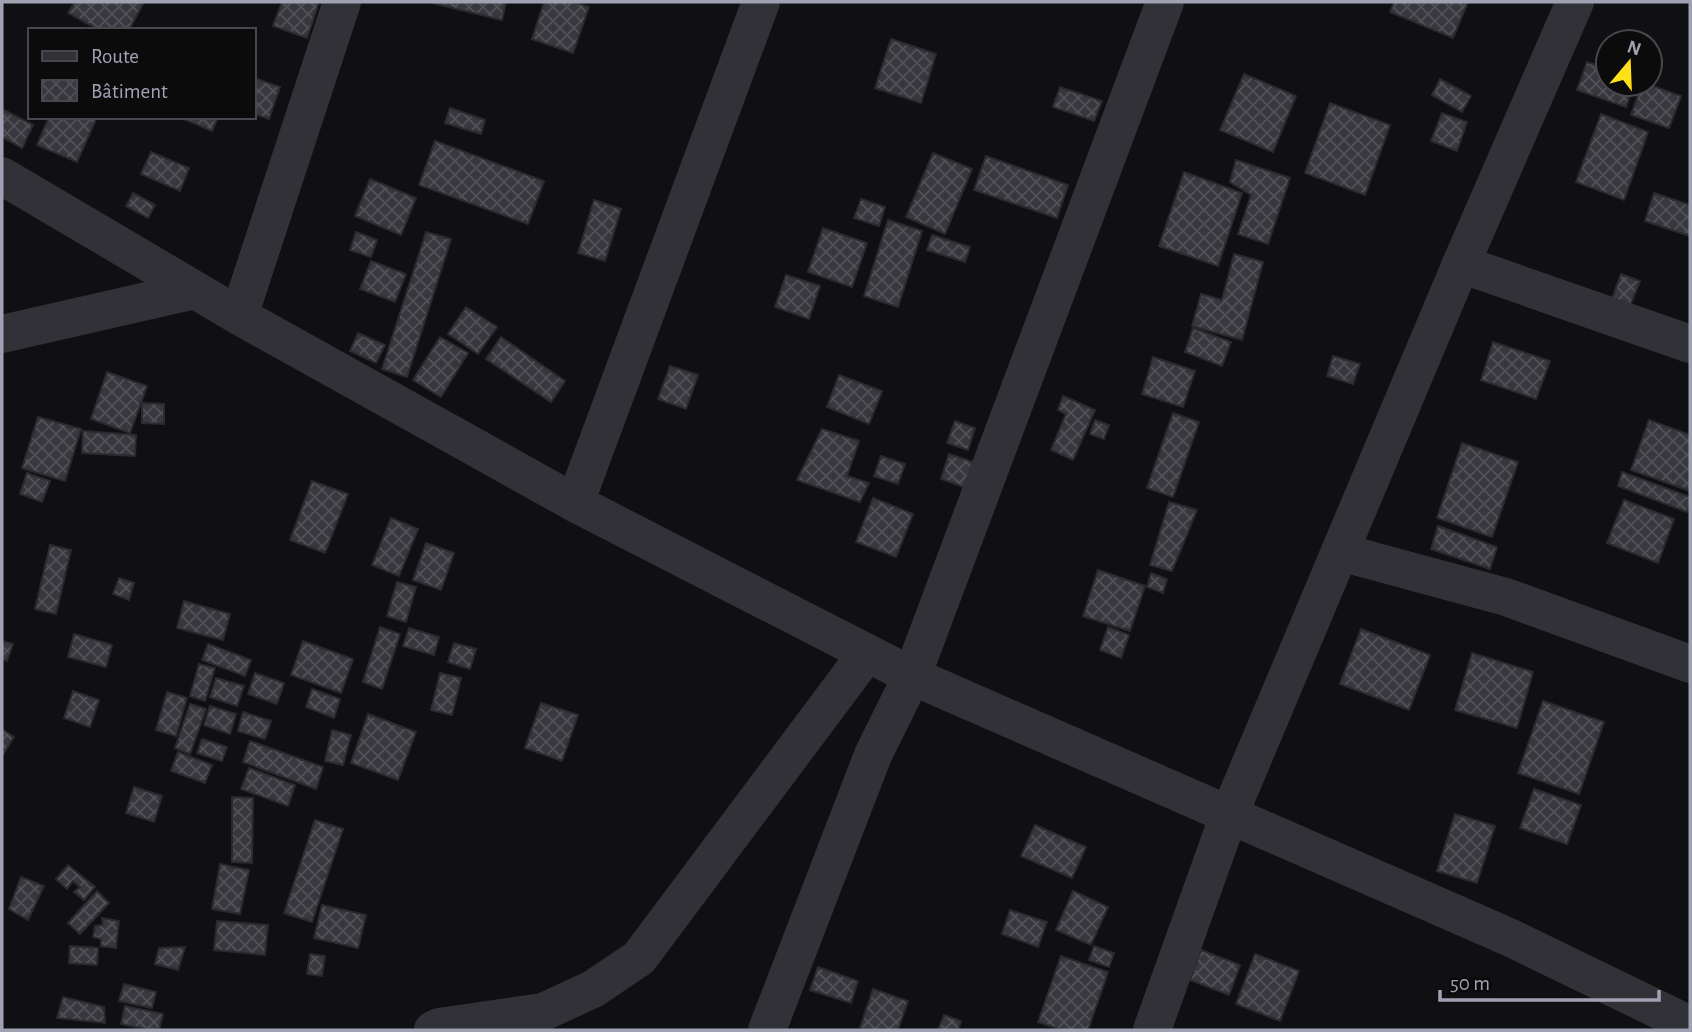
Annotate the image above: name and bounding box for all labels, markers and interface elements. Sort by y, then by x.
legend [28,28,256,119]
north arrow [1594,28,1664,98]
text: N [1625,37,1643,59]
text: Route [91,46,139,67]
text: Bâtiment [91,81,168,102]
scale bar [1440,958,1659,1002]
text: 50 m [1450,973,1490,994]

